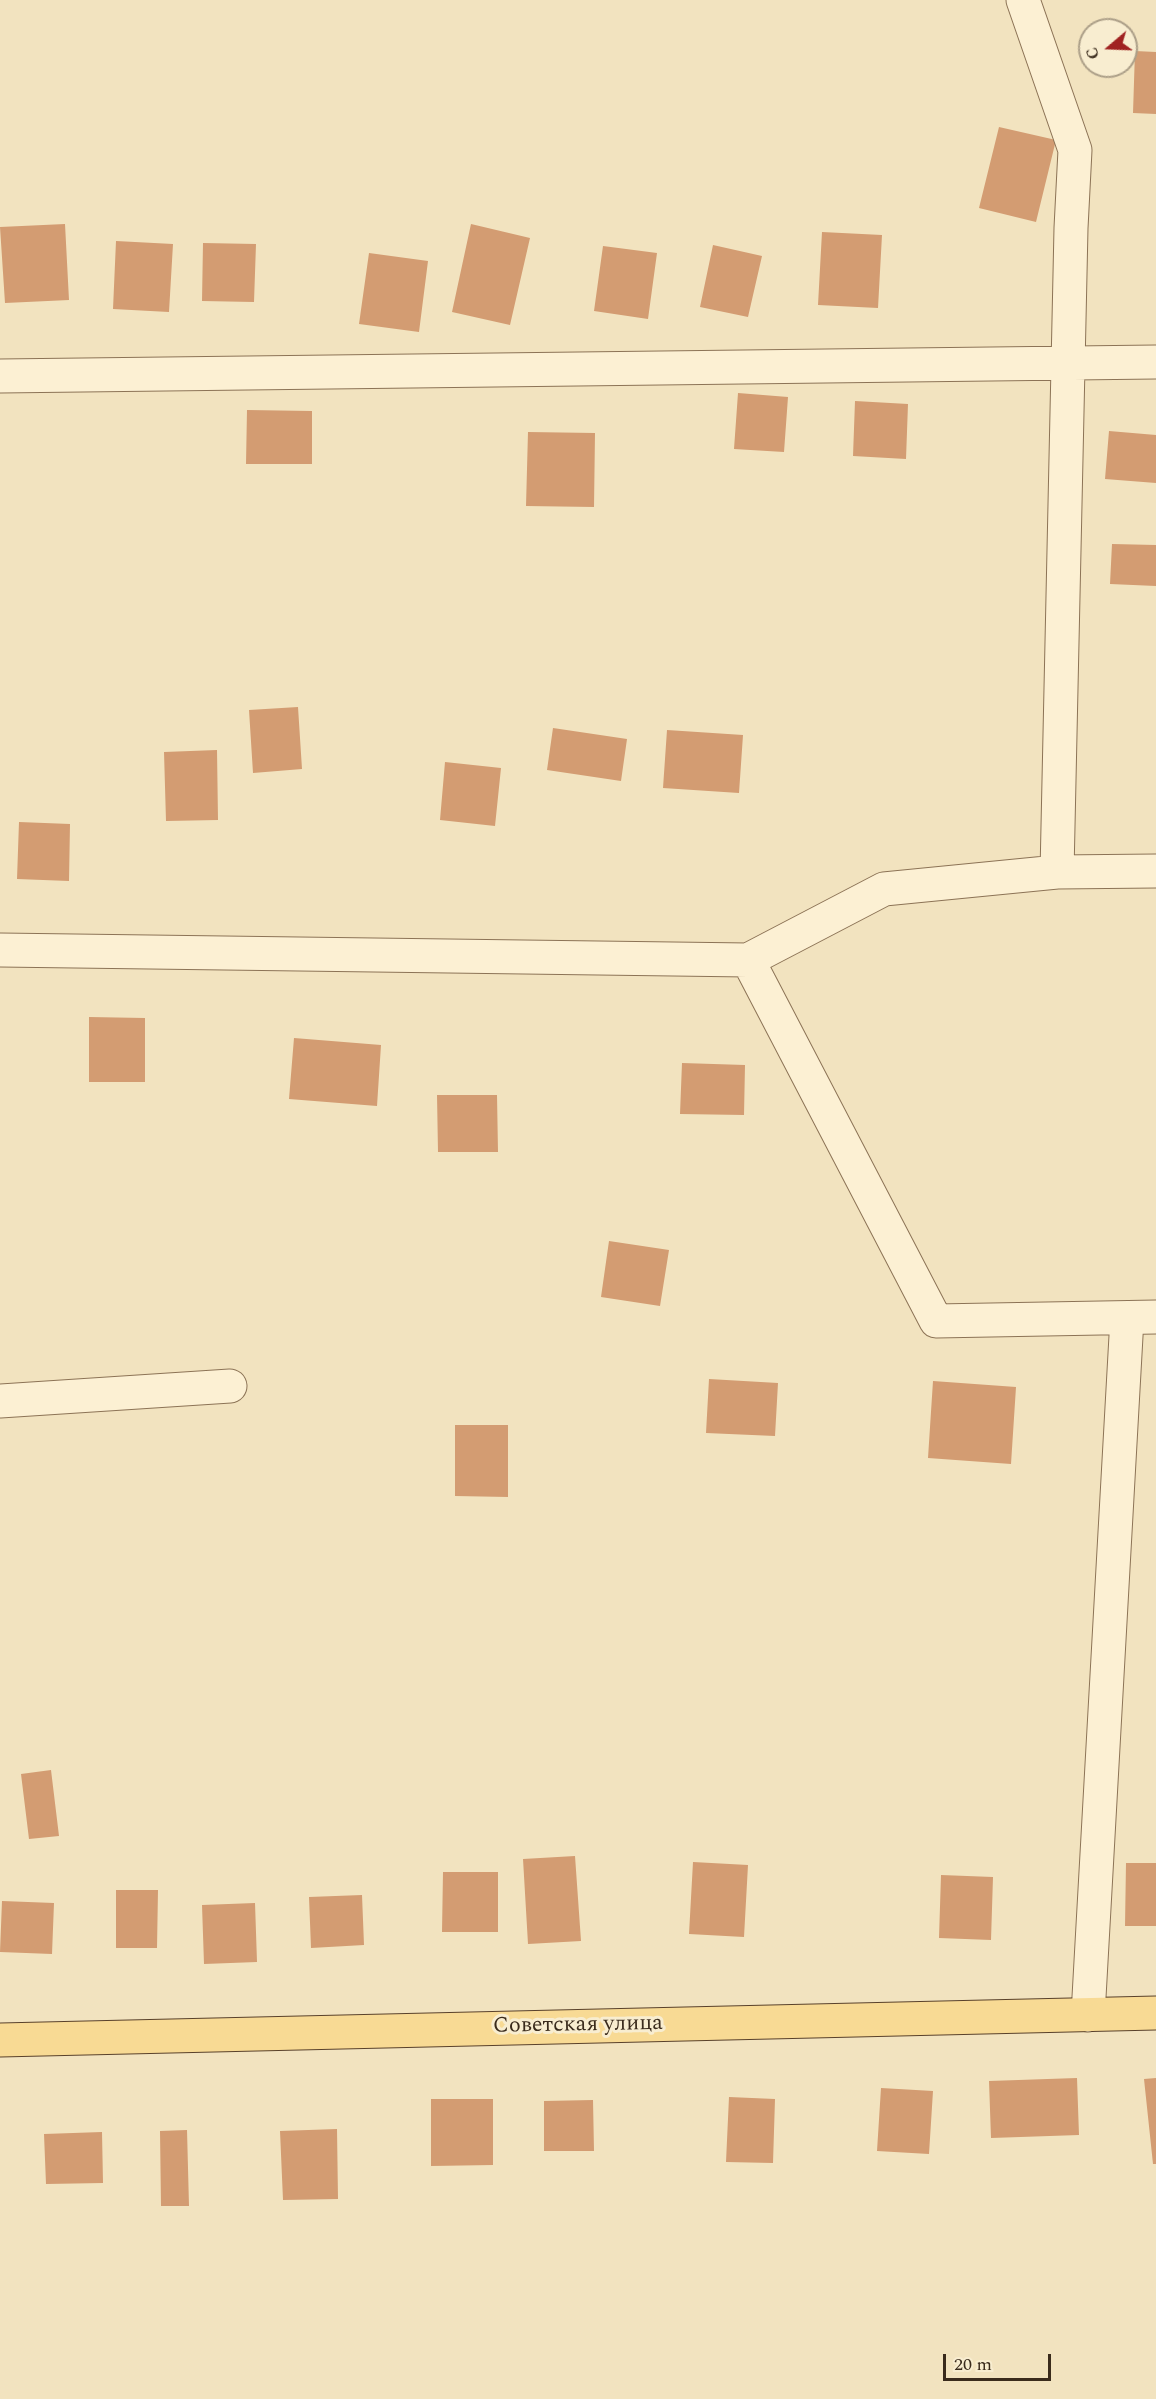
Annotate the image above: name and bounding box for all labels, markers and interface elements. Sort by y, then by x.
north arrow [1078,18,1138,78]
text: С [1080,44,1106,63]
street label: Советская улица [493,2011,663,2041]
scale bar [946,2342,1054,2380]
text: 20 m [954,2351,992,2378]

